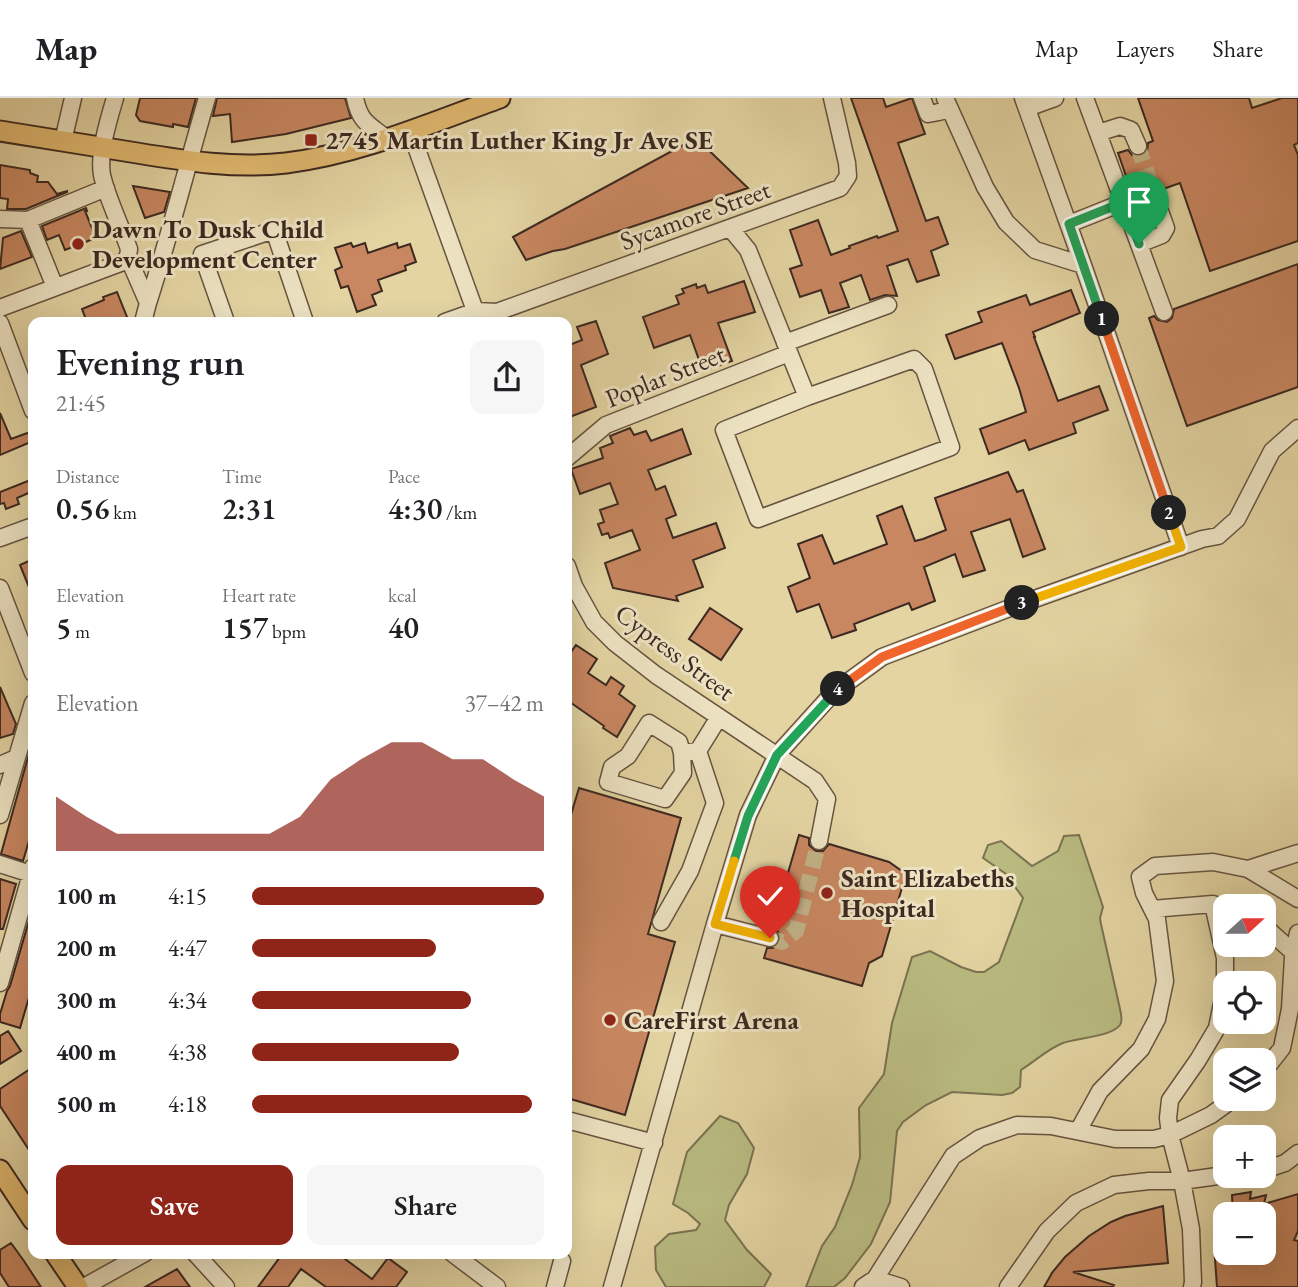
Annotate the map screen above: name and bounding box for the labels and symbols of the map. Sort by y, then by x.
place label: 2745 Martin Luther King Jr Ave SE [325,123,713,157]
marker: 2745 Martin Luther King Jr Ave SE [303,132,319,148]
street label: Sycamore Street [615,172,775,258]
pin [1109,172,1169,244]
place label: Dawn To Dusk Child Development Center [92,212,324,276]
marker: Dawn To Dusk Child Development Center [70,236,86,252]
pin: 1 [1084,302,1120,336]
street label: Poplar Street [600,337,730,415]
pin: 2 [1152,496,1186,530]
pin: 3 [1004,586,1040,620]
street label: Cypress Street [608,596,742,708]
pin: 4 [820,672,856,706]
place label: Saint Elizabeths Hospital [841,861,1014,925]
pin [740,866,800,938]
marker: Saint Elizabeths Hospital [819,885,835,901]
north arrow [1213,894,1276,957]
place label: CareFirst Arena [624,1003,799,1037]
marker: CareFirst Arena [602,1012,618,1028]

